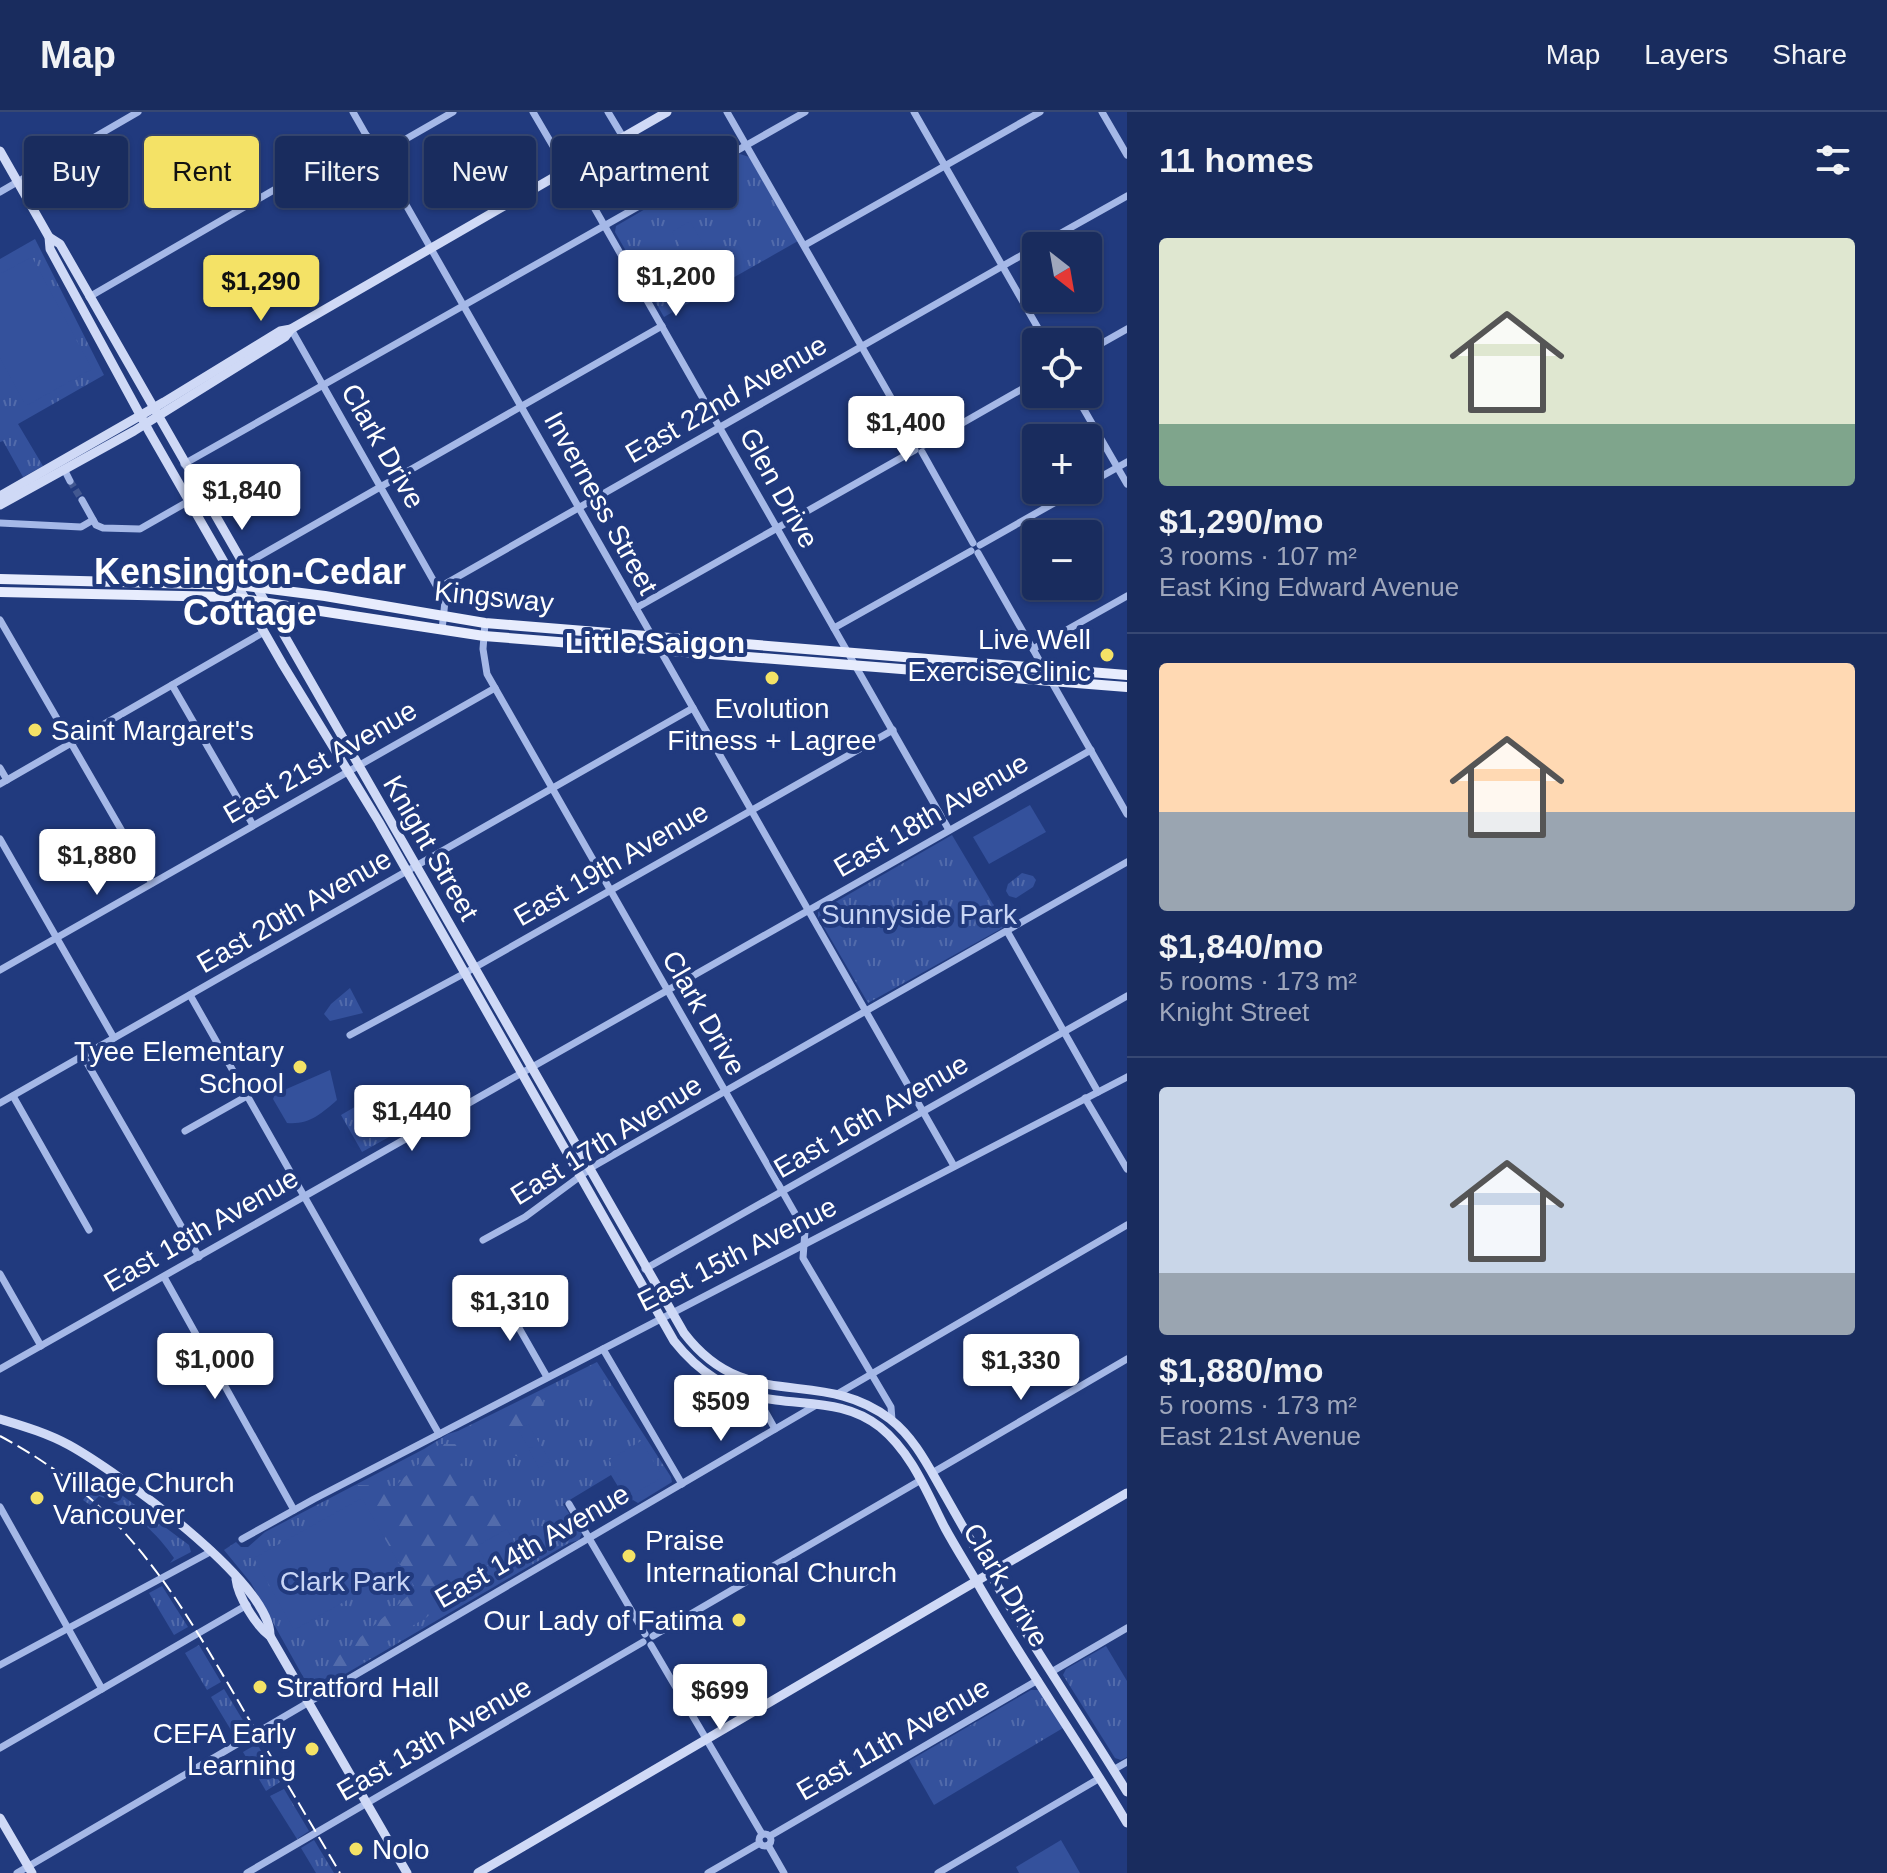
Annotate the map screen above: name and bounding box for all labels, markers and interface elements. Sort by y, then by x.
text: Map [40,34,116,76]
text: Map [1546,39,1600,70]
text: Layers [1644,39,1728,70]
text: Share [1772,39,1847,70]
chip: Buy [24,136,128,208]
chip: Rent [144,136,259,208]
chip: Filters [275,136,408,208]
chip: New [424,136,536,208]
chip: Apartment [552,136,737,208]
icon: filters [1811,138,1855,182]
text: 11 homes [1159,141,1314,179]
north arrow [1022,232,1102,312]
map controls [1022,232,1102,600]
pin: $1,200 [611,250,741,318]
pin: $1,290 [196,255,326,323]
text: $1,200 [636,261,716,291]
text: $1,290 [221,266,301,296]
icon: home [1435,290,1579,434]
button: locate [1022,328,1102,408]
street label: East 22nd Avenue [620,329,832,469]
street label: Clark Drive [335,378,431,514]
pin: $1,400 [841,396,971,464]
street label: Inverness Street [538,406,664,600]
text: $1,400 [866,407,946,437]
street label: Glen Drive [733,423,825,553]
button: + [1022,424,1102,504]
pin: $1,840 [177,464,307,532]
text: $1,840 [202,475,282,505]
text: $1,290/mo [1159,502,1323,540]
button: − [1022,520,1102,600]
text: 3 rooms · 107 m² [1159,541,1357,571]
district label: Kensington-Cedar Cottage [94,551,406,633]
text: East King Edward Avenue [1159,572,1459,602]
street label: Kingsway [433,575,555,619]
place label: Live Well Exercise Clinic [907,624,1091,687]
district label: Little Saigon [565,626,745,659]
marker: Live Well Exercise Clinic [1098,646,1116,664]
marker: Evolution Fitness + Lagree [763,669,781,687]
place label: Evolution Fitness + Lagree [667,693,877,756]
street label: East 21st Avenue [218,694,422,830]
place label: Saint Margaret's [51,715,254,746]
icon: home [1435,715,1579,859]
marker: Saint Margaret's [26,721,44,739]
street label: East 18th Avenue [828,747,1034,883]
street label: Knight Street [377,770,485,926]
street label: East 19th Avenue [508,796,714,932]
pin: $1,880 [32,829,162,897]
text: $1,880 [57,840,137,870]
street label: East 20th Avenue [191,843,397,979]
park label: Sunnyside Park [821,899,1018,930]
text: $1,840/mo [1159,927,1323,965]
street label: Clark Drive [656,945,752,1081]
text: 5 rooms · 173 m² [1159,966,1357,996]
text: Knight Street [1159,997,1309,1027]
place label: Tyee Elementary School [74,1036,284,1099]
street label: East 16th Avenue [768,1048,974,1184]
marker: Tyee Elementary School [291,1058,309,1076]
street label: East 17th Avenue [505,1069,707,1211]
pin: $1,440 [347,1085,477,1153]
text: $1,440 [372,1096,452,1126]
icon: home [1435,1139,1579,1283]
street label: East 18th Avenue [98,1162,304,1298]
street label: East 15th Avenue [632,1190,842,1318]
pin: $1,310 [445,1275,575,1343]
text: $1,310 [470,1286,550,1316]
pin: $1,000 [150,1333,280,1401]
pin: $1,330 [956,1334,1086,1402]
text: $1,000 [175,1344,255,1374]
text: $1,330 [981,1345,1061,1375]
text: $1,880/mo [1159,1351,1323,1389]
pin: $509 [674,1375,768,1443]
text: $509 [692,1386,750,1416]
text: 5 rooms · 173 m² [1159,1390,1357,1420]
text: East 21st Avenue [1159,1421,1361,1451]
place label: Village Church Vancouver [53,1467,235,1530]
street label: East 14th Avenue [429,1478,635,1614]
marker: Village Church Vancouver [28,1489,46,1507]
street label: Clark Drive [957,1518,1055,1652]
place label: Praise International Church [645,1525,897,1588]
marker: Praise International Church [620,1547,638,1565]
park label: Clark Park [280,1566,411,1597]
place label: Our Lady of Fatima [483,1605,723,1636]
marker: Our Lady of Fatima [730,1611,748,1629]
pin: $699 [673,1664,767,1732]
street label: East 13th Avenue [331,1671,537,1807]
street label: East 11th Avenue [791,1671,995,1807]
place label: Stratford Hall [276,1672,439,1703]
text: $699 [691,1675,749,1705]
marker: Stratford Hall [251,1678,269,1696]
place label: CEFA Early Learning [153,1718,296,1781]
marker: CEFA Early Learning [303,1740,321,1758]
place label: Nolo [372,1834,430,1865]
marker: Nolo [347,1840,365,1858]

